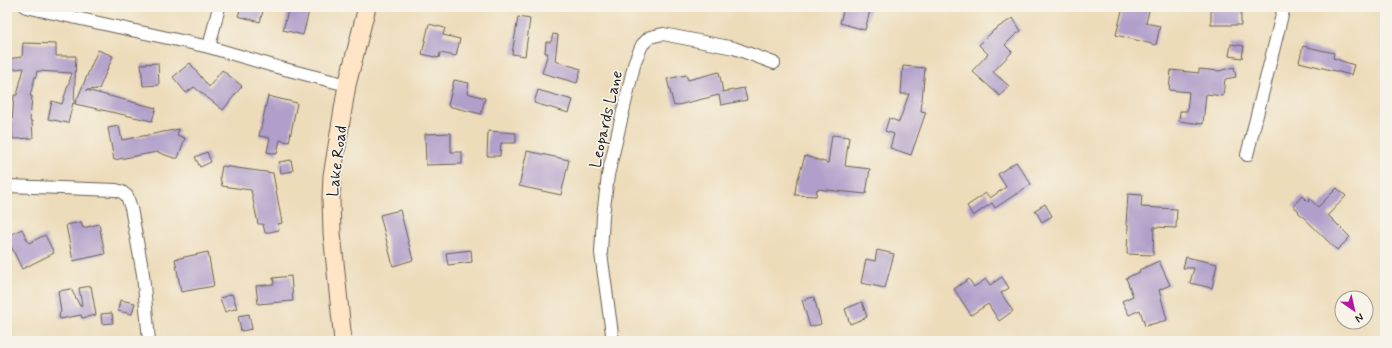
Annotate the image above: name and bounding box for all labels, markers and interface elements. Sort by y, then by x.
street label: Leopards Lane [585,69,628,170]
street label: Lake Road [323,124,352,198]
north arrow [1334,290,1374,330]
text: N [1352,310,1366,325]

